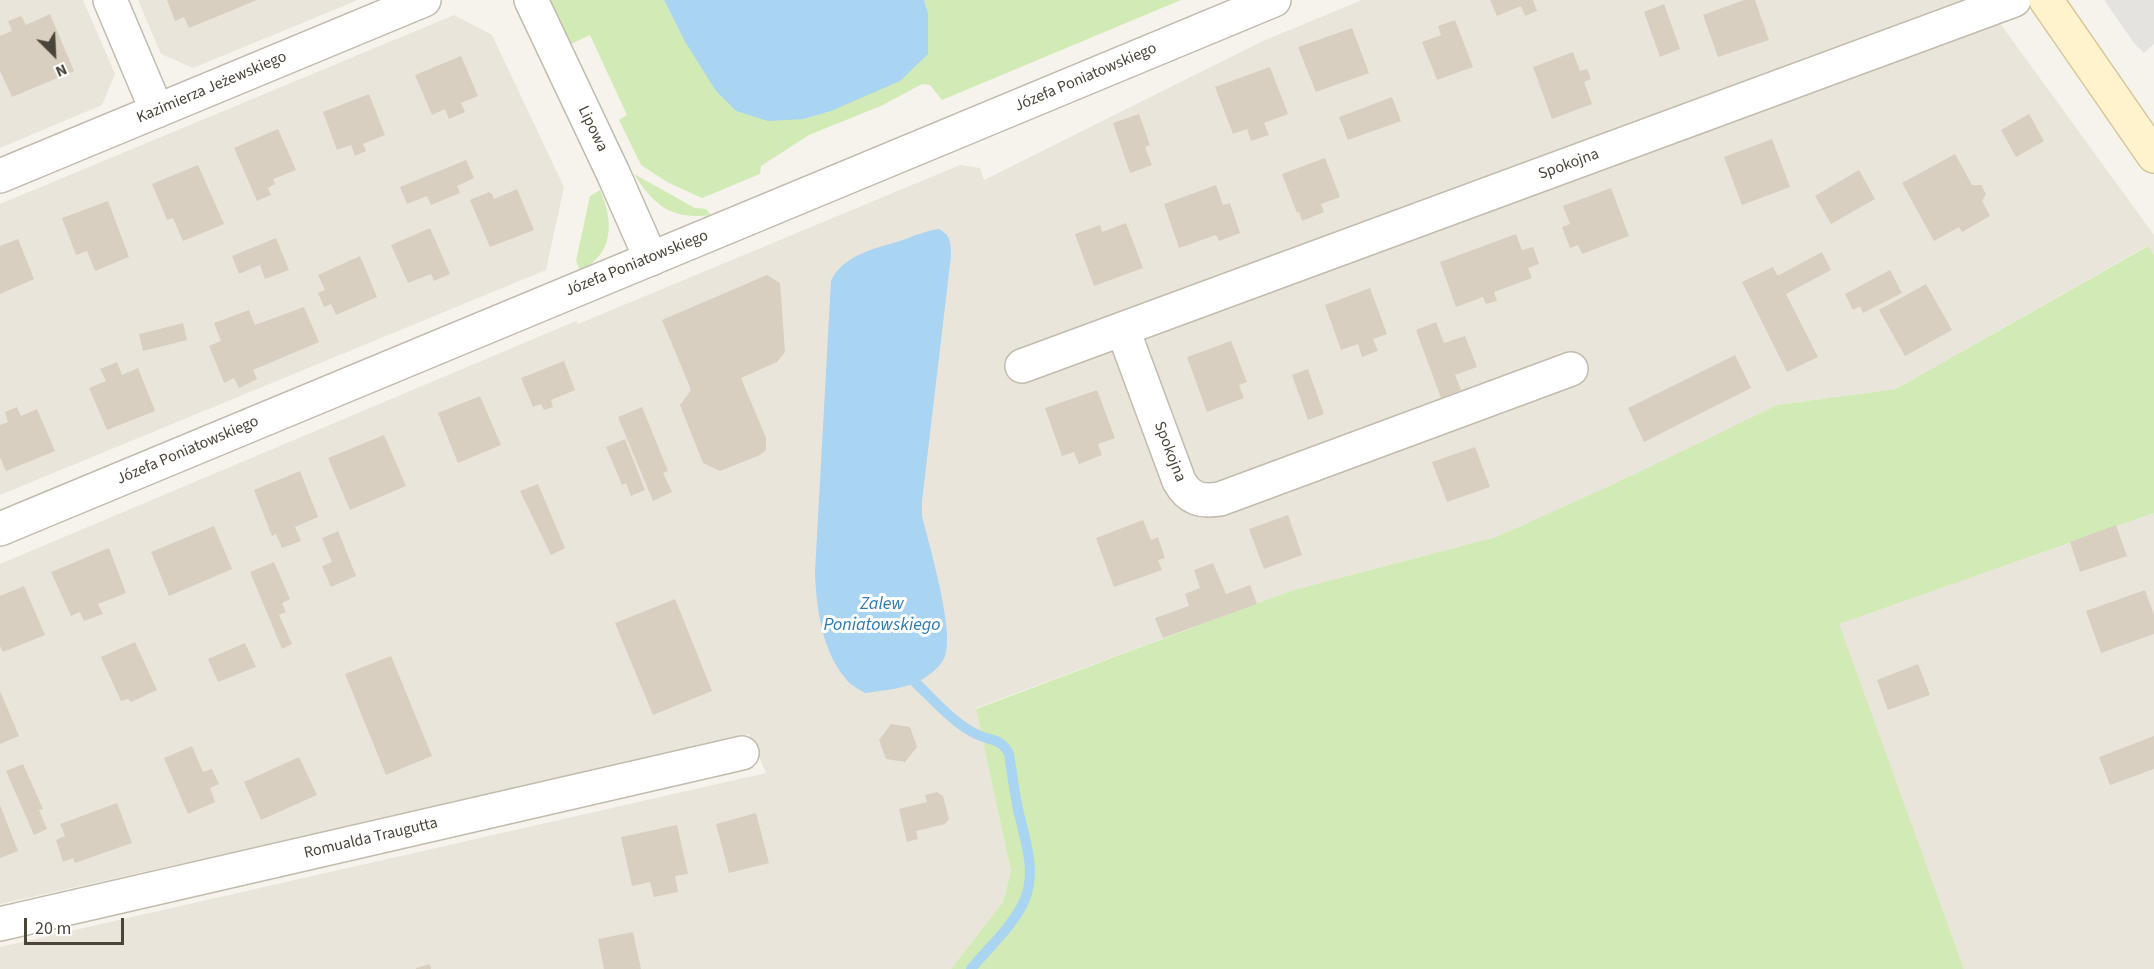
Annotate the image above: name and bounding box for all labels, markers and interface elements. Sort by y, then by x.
north arrow [24,24,84,84]
street label: Józefa Poniatowskiego [1012,39,1160,117]
street label: Kazimierza Jeżewskiego [134,48,290,128]
text: N [52,58,71,83]
street label: Lipowa [573,103,611,155]
street label: Spokojna [1536,145,1602,185]
street label: Józefa Poniatowskiego [563,227,711,301]
street label: Józefa Poniatowskiego [114,412,262,490]
street label: Spokojna [1149,419,1189,485]
water label: Zalew Poniatowskiego [823,594,941,636]
street label: Romualda Traugutta [302,814,440,864]
scale bar [27,906,128,944]
text: 20 m [35,916,71,941]

